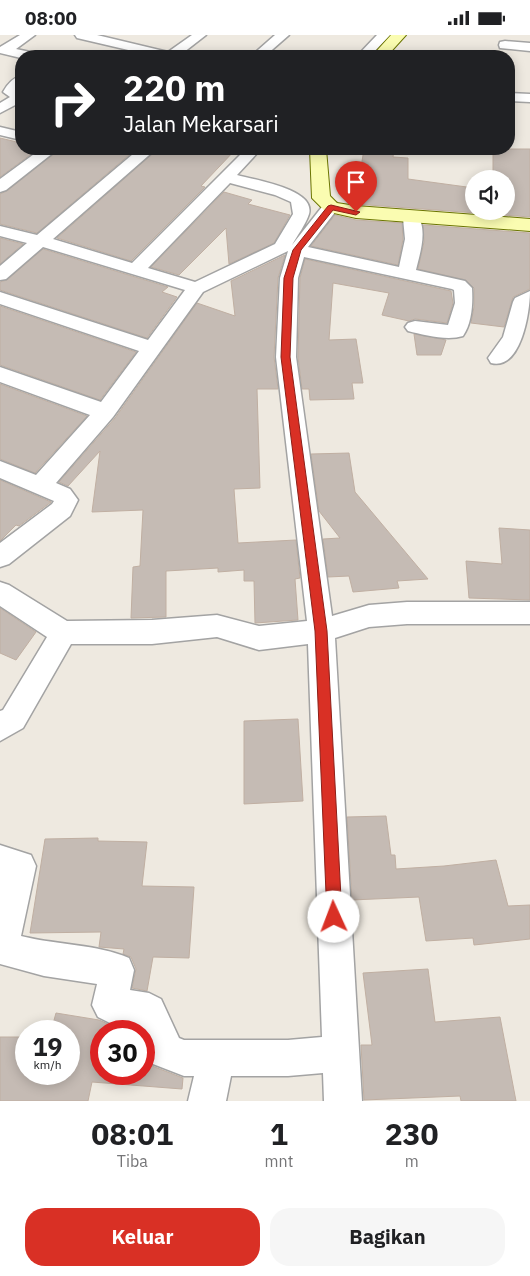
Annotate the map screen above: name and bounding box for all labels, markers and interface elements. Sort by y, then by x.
text: 08:00 [25,6,77,30]
text: 220 m [123,65,226,111]
icon: right [40,70,105,135]
text: Jalan Mekarsari [123,109,279,138]
pin [335,161,377,212]
icon: arrive [342,168,370,196]
map controls [465,170,515,220]
button: sound [465,170,515,220]
position arrow [307,890,359,942]
speed limit sign: 30 [90,1020,155,1085]
text: 19 [32,1030,63,1063]
text: km/h [33,1057,62,1072]
text: 08:01 [91,1114,173,1153]
text: 1 [270,1114,288,1153]
text: 230 [385,1114,439,1153]
text: Tiba [117,1151,148,1171]
text: mnt [265,1151,293,1171]
text: m [405,1151,419,1171]
button: Keluar [25,1208,260,1266]
button: Bagikan [270,1208,505,1266]

